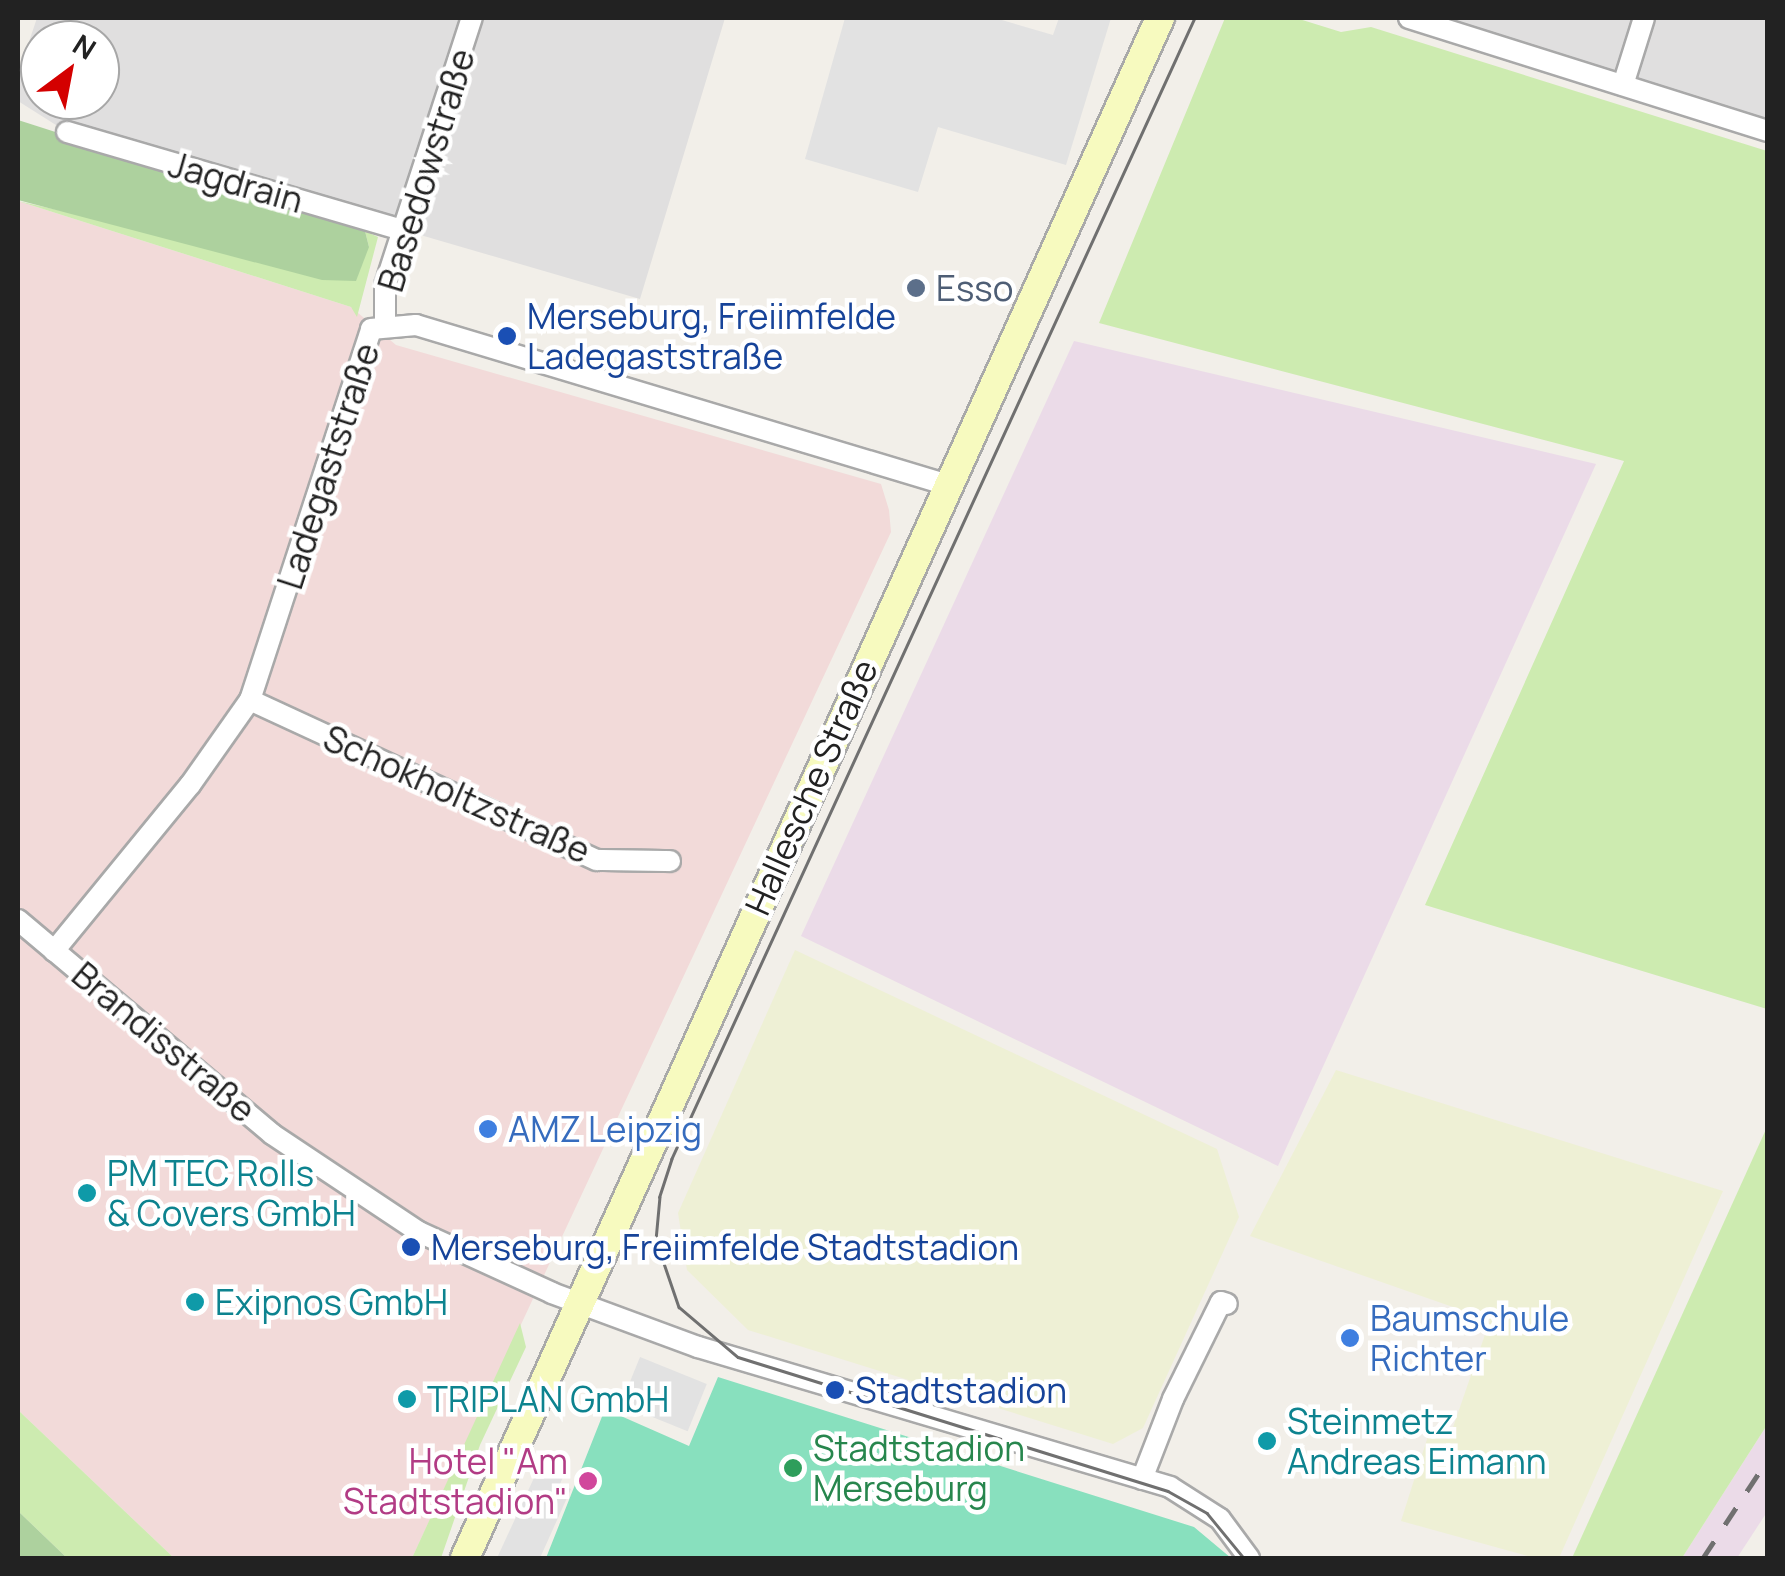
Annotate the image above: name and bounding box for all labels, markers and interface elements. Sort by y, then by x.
north arrow [20,20,120,120]
text: N [66,25,103,68]
street label: Basedowstraße [369,43,483,297]
street label: Jagdrain [164,143,308,221]
place label: Esso [936,267,1013,309]
marker: Esso [905,277,927,299]
place label: Merseburg, Freiimfelde Ladegaststraße [527,295,896,377]
marker: Merseburg, Freiimfelde Ladegaststraße [496,325,518,347]
street label: Ladegaststraße [268,338,388,594]
street label: Hallesche Straße [736,653,886,921]
street label: Schokholtzstraße [317,716,597,872]
street label: Brandisstraße [64,953,264,1131]
place label: AMZ Leipzig [508,1108,702,1150]
marker: AMZ Leipzig [477,1118,499,1140]
place label: PM TEC Rolls & Covers GmbH [107,1152,356,1234]
marker: PM TEC Rolls & Covers GmbH [76,1182,98,1204]
place label: Merseburg, Freiimfelde Stadtstadion [431,1226,1019,1268]
marker: Merseburg, Freiimfelde Stadtstadion [400,1236,422,1258]
place label: Exipnos GmbH [215,1281,448,1323]
marker: Exipnos GmbH [184,1291,206,1313]
place label: Baumschule Richter [1370,1297,1569,1379]
marker: Baumschule Richter [1339,1327,1361,1349]
place label: Stadtstadion [855,1369,1067,1411]
place label: TRIPLAN GmbH [427,1378,669,1420]
marker: Stadtstadion [824,1379,846,1401]
marker: TRIPLAN GmbH [396,1388,418,1410]
place label: Steinmetz Andreas Eimann [1287,1400,1547,1482]
place label: Stadtstadion Merseburg [813,1427,1025,1509]
marker: Steinmetz Andreas Eimann [1256,1430,1278,1452]
place label: Hotel "Am Stadtstadion" [343,1440,568,1522]
marker: Stadtstadion Merseburg [782,1457,804,1479]
marker: Hotel "Am Stadtstadion" [577,1470,599,1492]

